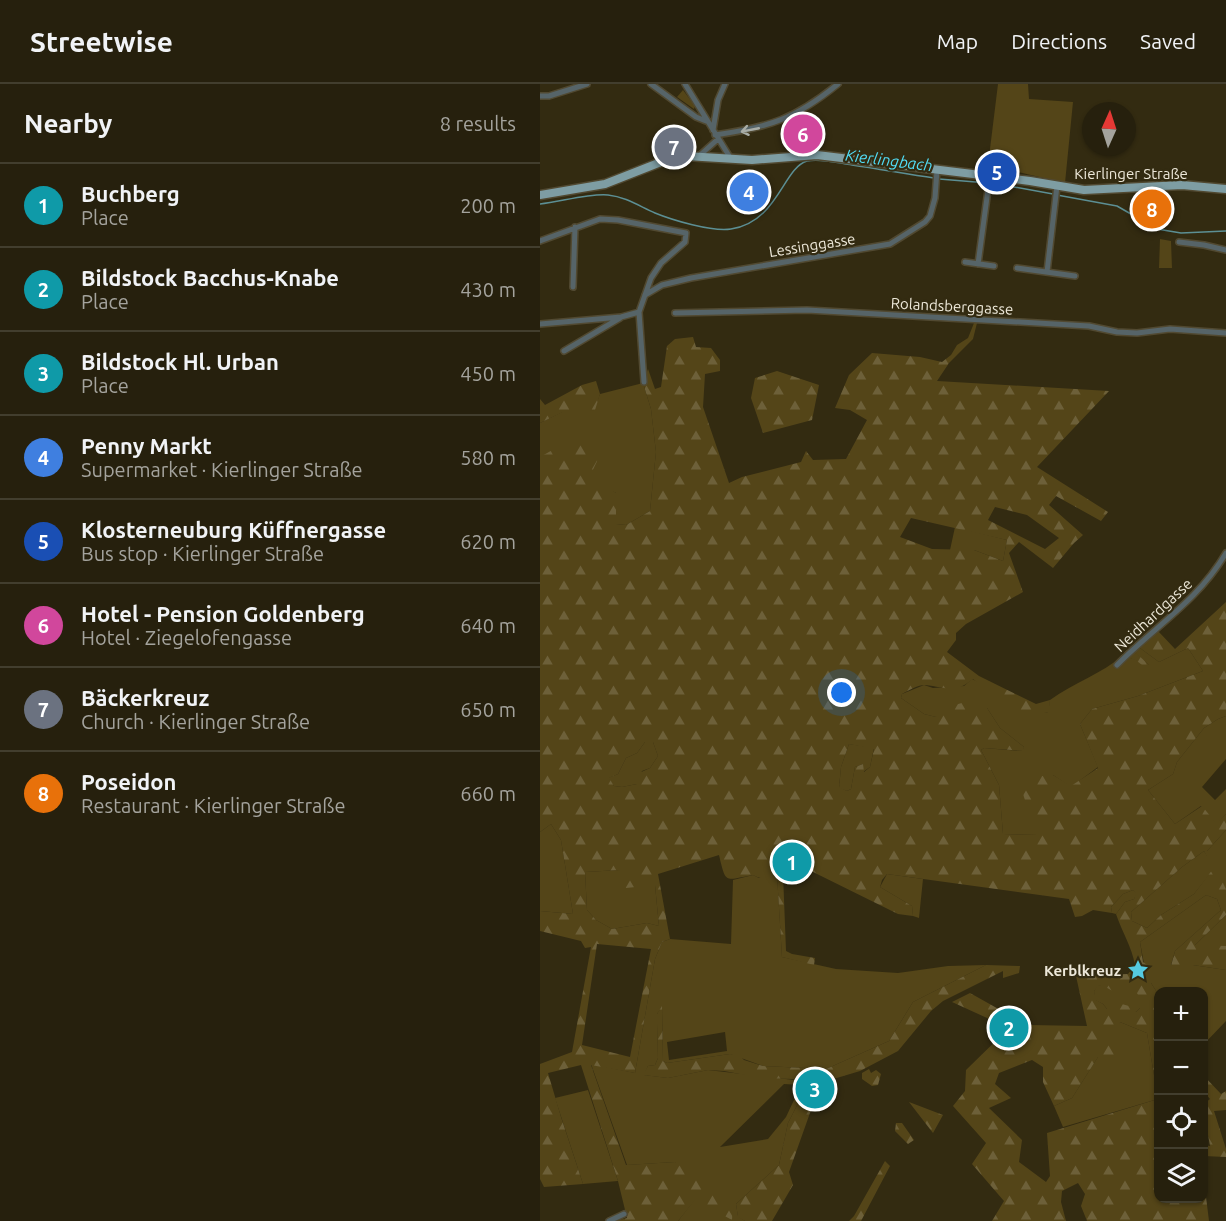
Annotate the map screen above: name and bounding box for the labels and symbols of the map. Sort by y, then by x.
north arrow [1082,102,1136,156]
pin: 6 [784,112,822,156]
pin: 7 [654,124,694,170]
one-way arrow [741,125,760,136]
water label: Kierlingbach [844,146,934,174]
pin: 5 [978,150,1016,194]
street label: Kierlinger Straße [1074,165,1188,182]
pin: 4 [730,170,768,214]
pin: 8 [1132,186,1172,232]
street label: Lessinggasse [768,230,856,260]
street label: Rolandsberggasse [890,294,1014,318]
street label: Neidhardgasse [1111,575,1195,655]
your location [827,678,856,707]
pin: 1 [772,840,812,884]
place icon: Kerblkreuz [1126,958,1150,982]
place label: Kerblkreuz [1044,962,1121,979]
pin: 2 [990,1006,1028,1050]
pin: 3 [796,1066,834,1112]

